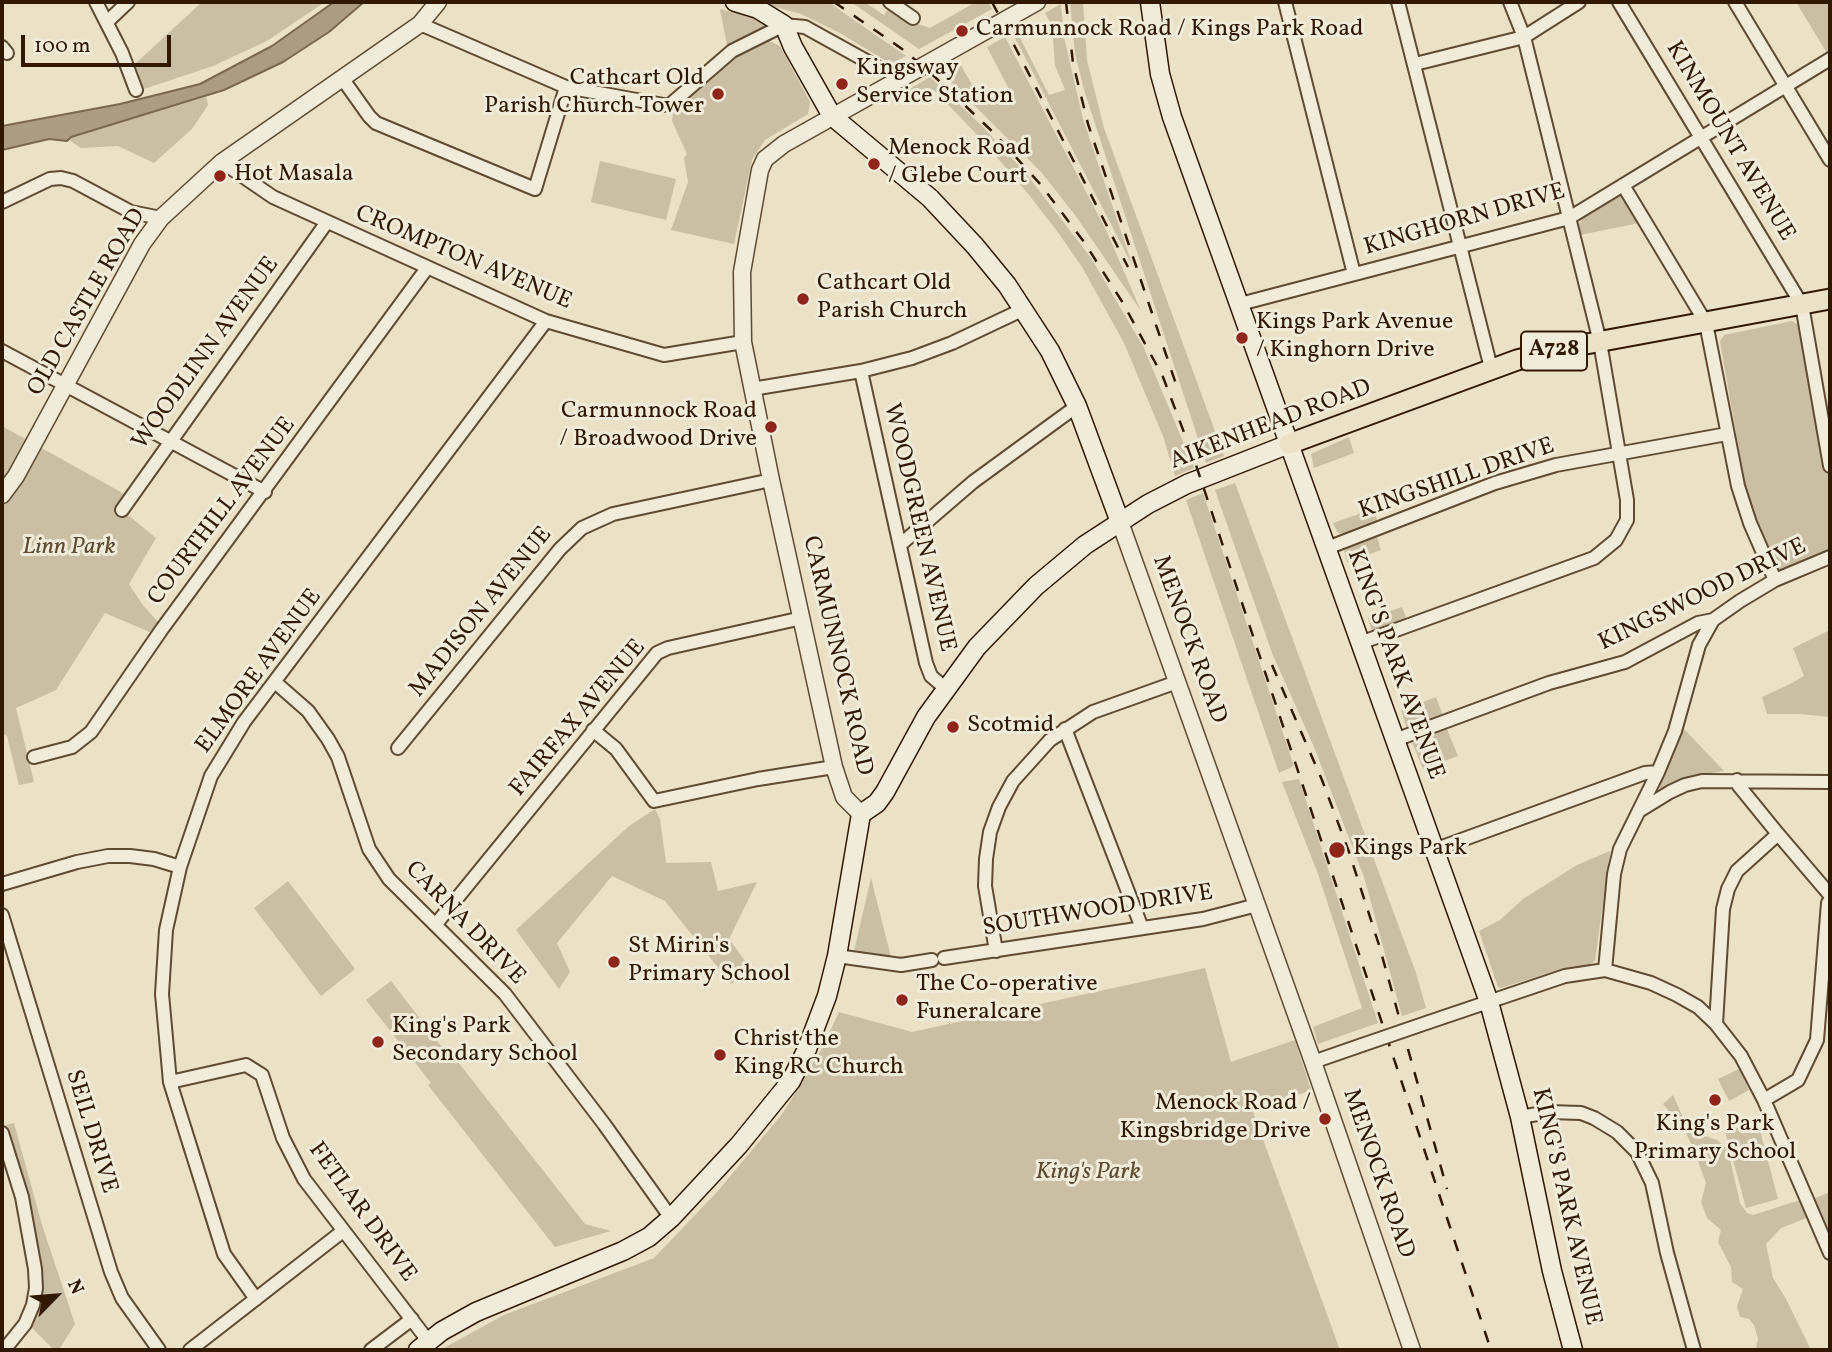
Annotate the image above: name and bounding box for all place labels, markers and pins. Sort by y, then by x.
place label: Carmunnock Road / Kings Park Road [976,17,1364,45]
marker: Carmunnock Road / Kings Park Road [954,23,970,39]
place label: Kingsway Service Station [856,56,1013,112]
place label: Cathcart Old Parish Church Tower [484,66,704,122]
marker: Kingsway Service Station [834,76,850,92]
marker: Cathcart Old Parish Church Tower [710,86,726,102]
place label: Menock Road / Glebe Court [888,136,1031,192]
marker: Menock Road / Glebe Court [866,156,882,172]
place label: Hot Masala [234,162,354,190]
marker: Hot Masala [212,168,228,184]
place label: Cathcart Old Parish Church [817,271,968,327]
marker: Cathcart Old Parish Church [795,291,811,307]
place label: Kings Park Avenue / Kinghorn Drive [1256,310,1453,366]
marker: Kings Park Avenue / Kinghorn Drive [1234,330,1250,346]
place label: Carmunnock Road / Broadwood Drive [559,399,757,455]
marker: Carmunnock Road / Broadwood Drive [763,419,779,435]
place label: Scotmid [967,713,1054,741]
marker: Scotmid [945,719,961,735]
place label: Kings Park [1353,836,1467,864]
marker: Kings Park [1327,840,1347,860]
place label: St Mirin's Primary School [628,934,790,990]
marker: St Mirin's Primary School [606,954,622,970]
place label: The Co-operative Funeralcare [916,972,1098,1028]
marker: The Co-operative Funeralcare [894,992,910,1008]
place label: King's Park Secondary School [392,1014,578,1070]
place label: Christ the King RC Church [734,1027,904,1083]
marker: King's Park Secondary School [370,1034,386,1050]
marker: Christ the King RC Church [712,1047,728,1063]
place label: Menock Road / Kingsbridge Drive [1120,1091,1311,1147]
marker: King's Park Primary School [1707,1092,1723,1108]
marker: Menock Road / Kingsbridge Drive [1317,1111,1333,1127]
place label: King's Park Primary School [1634,1112,1796,1168]

